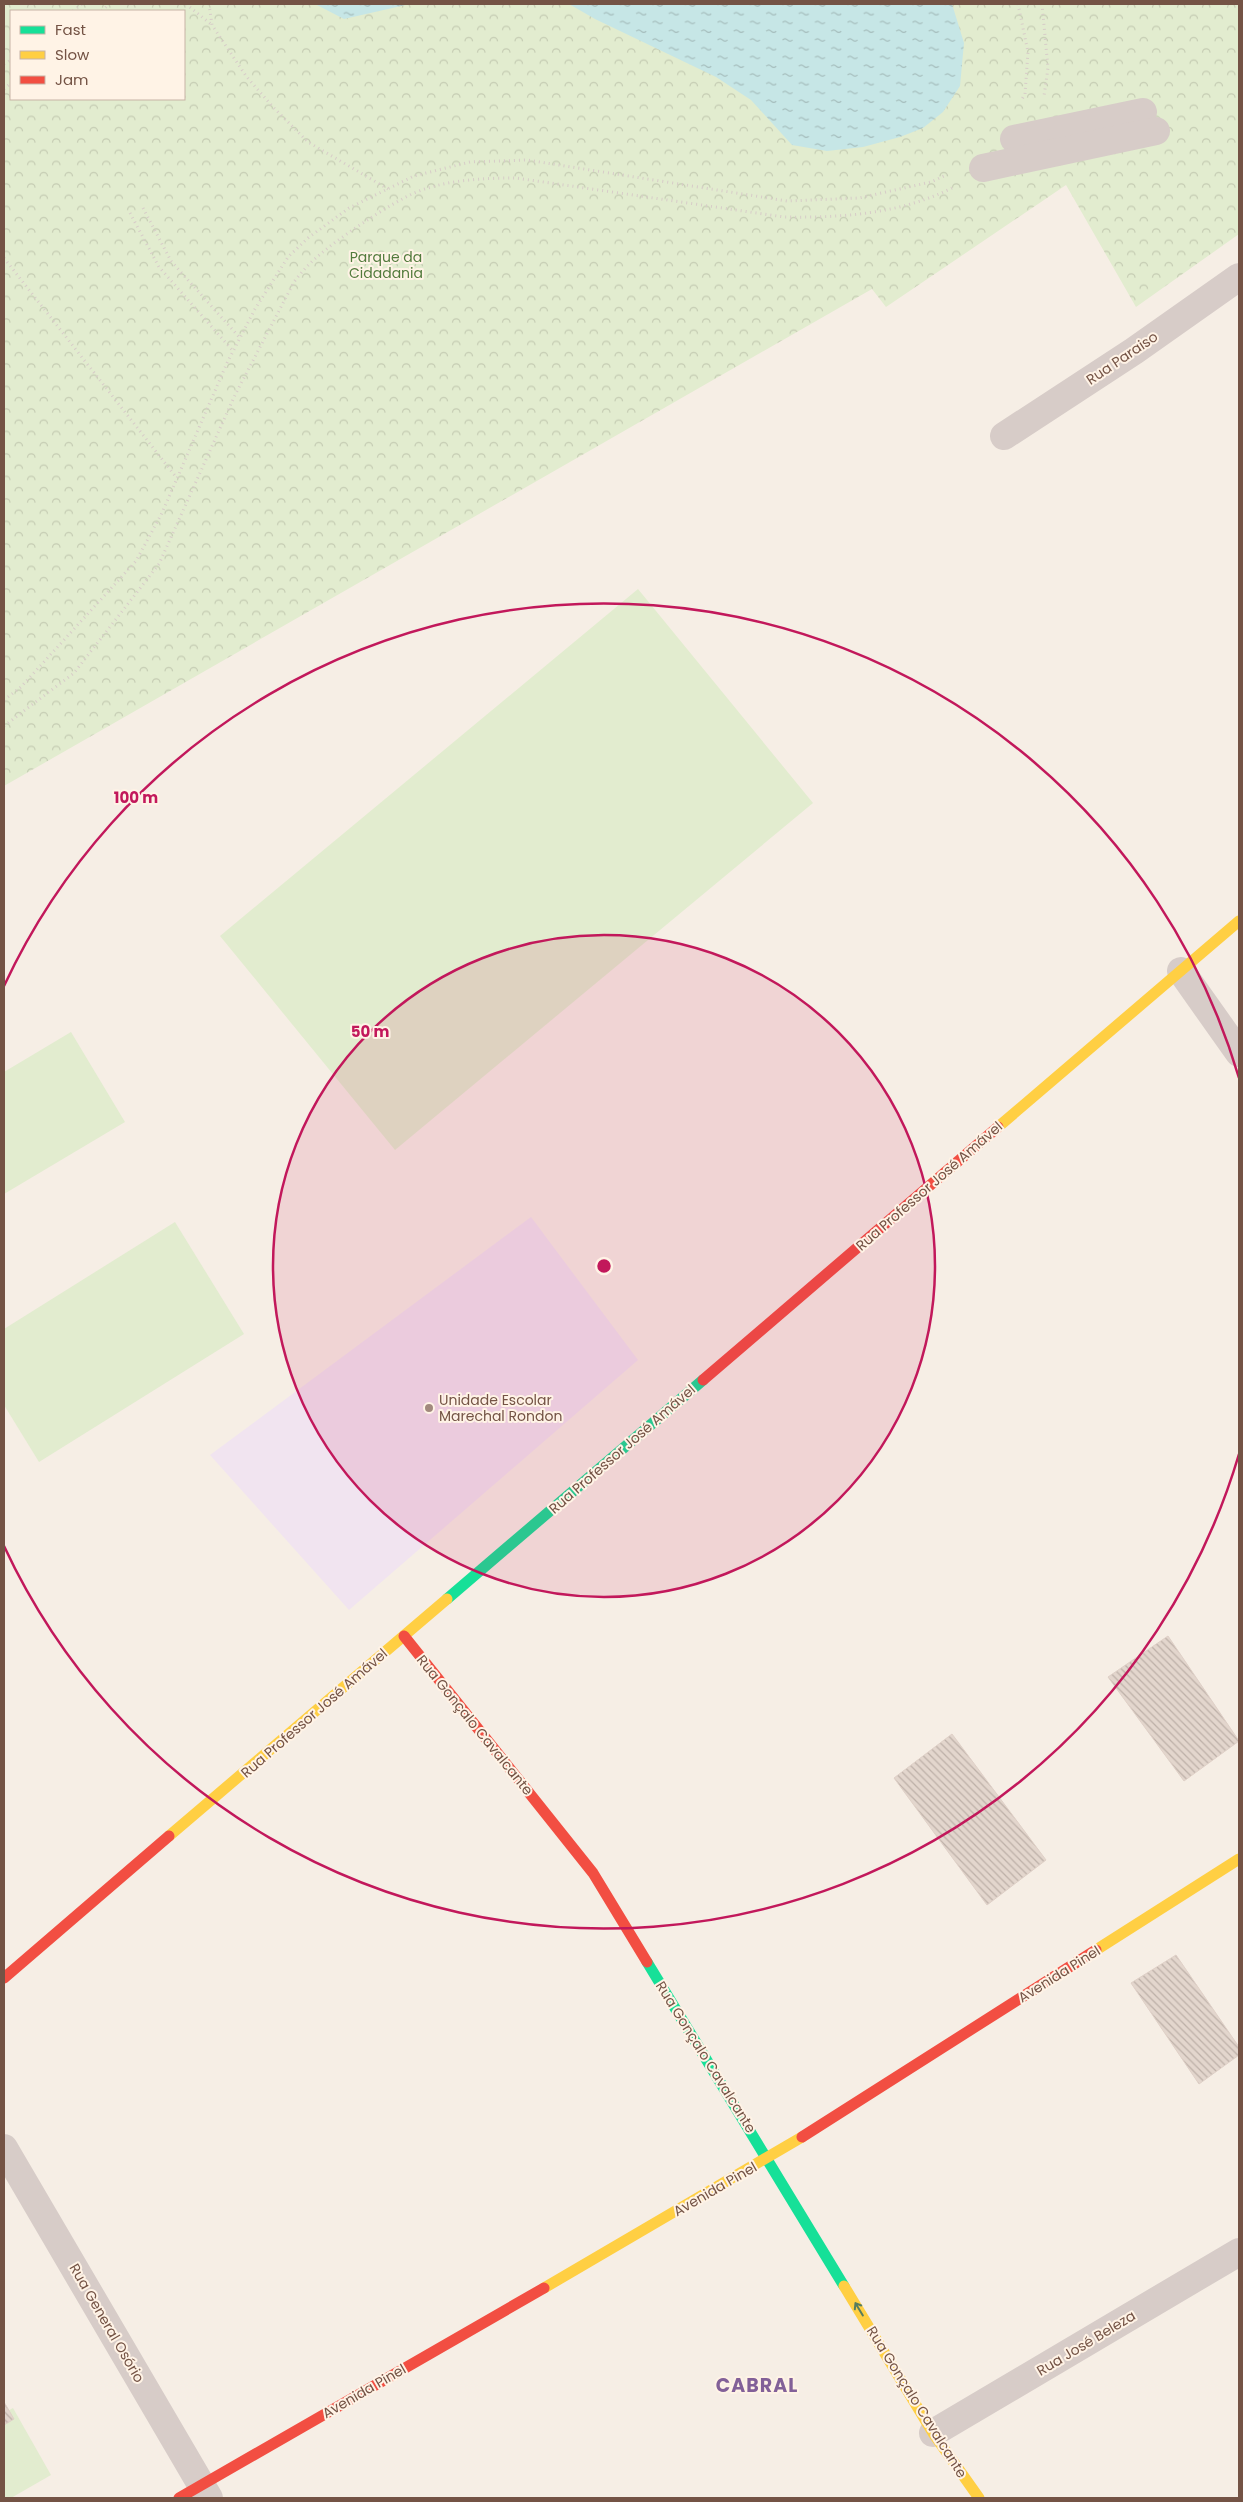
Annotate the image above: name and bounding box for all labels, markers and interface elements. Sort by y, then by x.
legend [10,10,185,100]
text: Fast [55,19,86,40]
text: Slow [55,44,90,65]
text: Jam [55,69,89,90]
park label: Parque da Cidadania [349,247,423,283]
street label: Rua Paraiso [1082,327,1162,389]
text: 100 m [114,787,158,808]
text: 50 m [351,1021,389,1042]
street label: Rua Professor José Amável [851,1117,1007,1255]
centre of rings [595,1257,613,1275]
street label: Rua Professor José Amável [544,1380,700,1518]
place label: Unidade Escolar Marechal Rondon [439,1390,562,1426]
marker: Unidade Escolar Marechal Rondon [423,1402,435,1414]
street label: Rua Professor José Amável [236,1644,392,1782]
street label: Rua Gonçalo Cavalcante [412,1651,538,1800]
street label: Avenida Pinel [1014,1941,1104,2007]
street label: Rua Gonçalo Cavalcante [651,1977,761,2137]
street label: Avenida Pinel [669,2157,761,2221]
street label: Rua General Osório [65,2260,149,2386]
one-way arrow [853,2303,863,2317]
street label: Rua José Beleza [1033,2306,1139,2380]
street label: Rua Gonçalo Cavalcante [862,2322,972,2482]
street label: Avenida Pinel [318,2359,410,2423]
district label: CABRAL [716,2372,798,2399]

